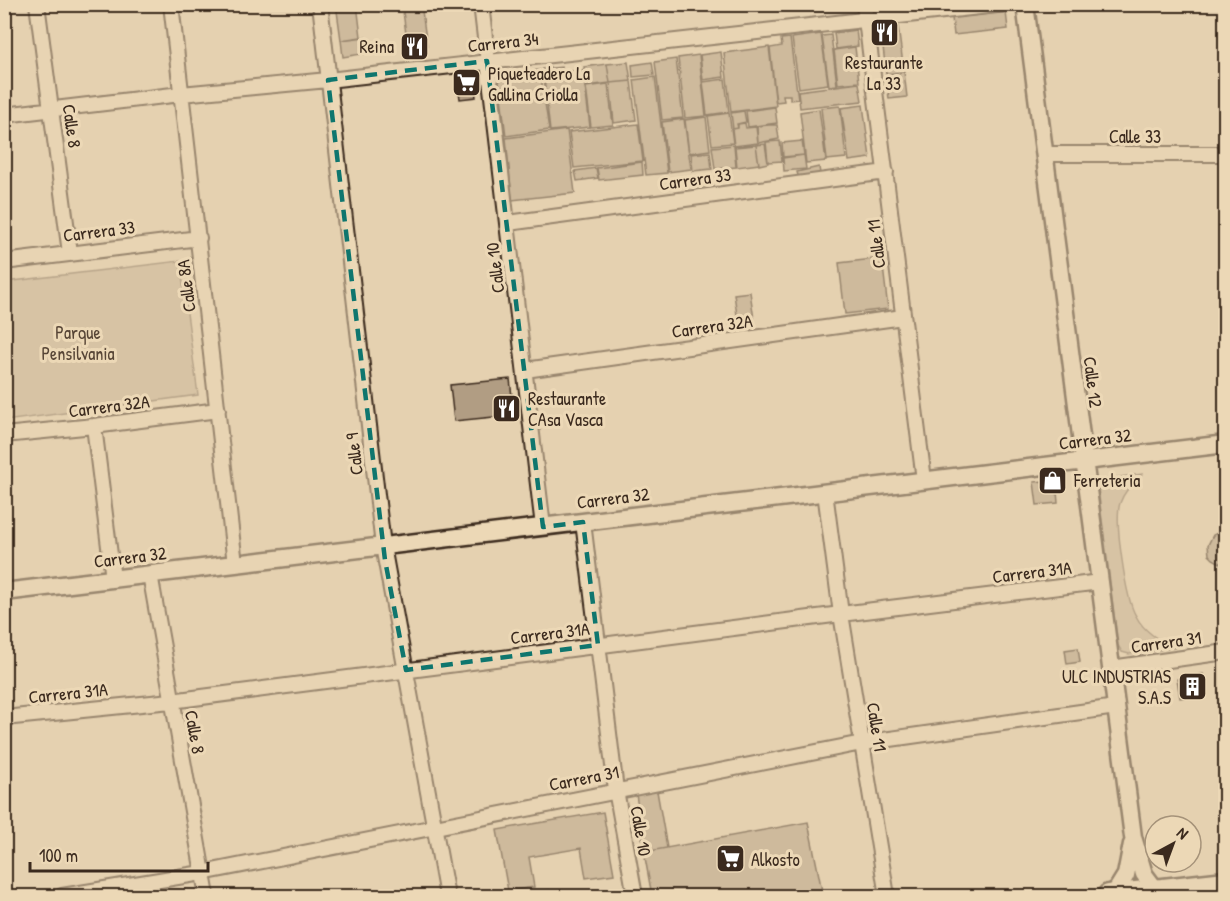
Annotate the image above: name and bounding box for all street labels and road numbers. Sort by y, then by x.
street label: Carrera 34 [466,26,540,58]
street label: Calle 8 [57,103,87,150]
street label: Calle 33 [1109,124,1161,149]
street label: Carrera 33 [658,162,732,196]
street label: Carrera 33 [62,214,136,248]
street label: Calle 11 [861,218,891,270]
street label: Calle 10 [480,241,510,295]
street label: Calle 8A [170,258,202,314]
street label: Carrera 32A [670,308,754,344]
street label: Calle 12 [1077,355,1109,409]
street label: Carrera 32A [67,389,151,423]
street label: Carrera 32 [1057,422,1133,456]
street label: Calle 9 [339,431,369,477]
street label: Carrera 32 [575,481,651,515]
street label: Carrera 32 [92,540,168,574]
street label: Carrera 31A [991,555,1073,589]
street label: Carrera 31A [509,616,591,650]
street label: Carrera 31 [1129,625,1203,659]
street label: Carrera 31A [27,676,109,710]
street label: Calle 11 [861,701,893,753]
street label: Calle 8 [179,708,211,756]
street label: Carrera 31 [547,759,621,797]
street label: Calle 10 [624,804,658,858]

